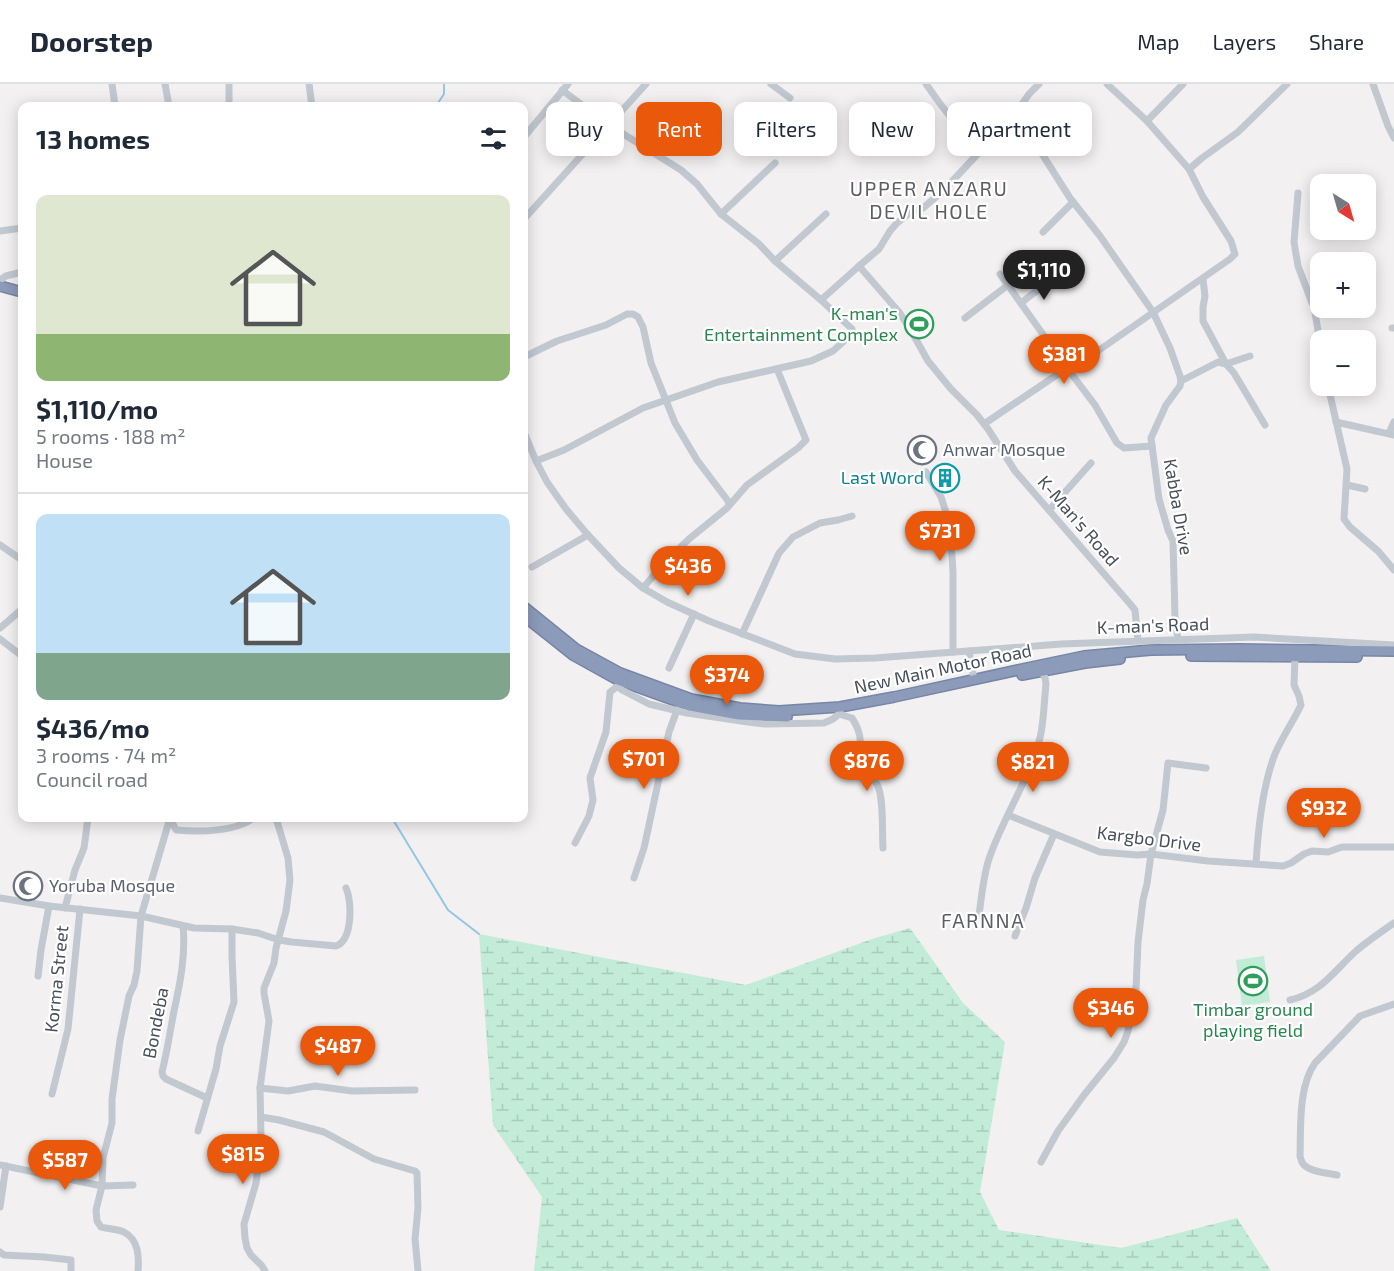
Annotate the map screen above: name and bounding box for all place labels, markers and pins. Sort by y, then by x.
pin: $1,110 [995,250,1093,301]
place label: K-man's Entertainment Complex [704,302,898,345]
sports icon: K-man's Entertainment Complex [903,308,935,340]
pin: $381 [1028,334,1100,385]
mosque icon: Anwar Mosque [906,434,938,466]
place label: Anwar Mosque [943,438,1066,460]
building icon: Last Word [929,462,961,494]
place label: Last Word [841,466,924,488]
pin: $731 [904,511,976,562]
pin: $436 [652,546,724,597]
pin: $374 [691,655,763,706]
pin: $701 [608,739,680,790]
pin: $876 [831,741,903,792]
pin: $821 [997,742,1069,793]
pin: $932 [1288,788,1360,839]
mosque icon: Yoruba Mosque [12,870,44,902]
place label: Yoruba Mosque [49,874,175,896]
sports icon: Timbar ground playing field [1237,965,1269,997]
pin: $346 [1075,988,1147,1039]
place label: Timbar ground playing field [1193,998,1313,1041]
pin: $487 [302,1026,374,1077]
pin: $815 [207,1134,279,1185]
pin: $587 [29,1140,101,1191]

